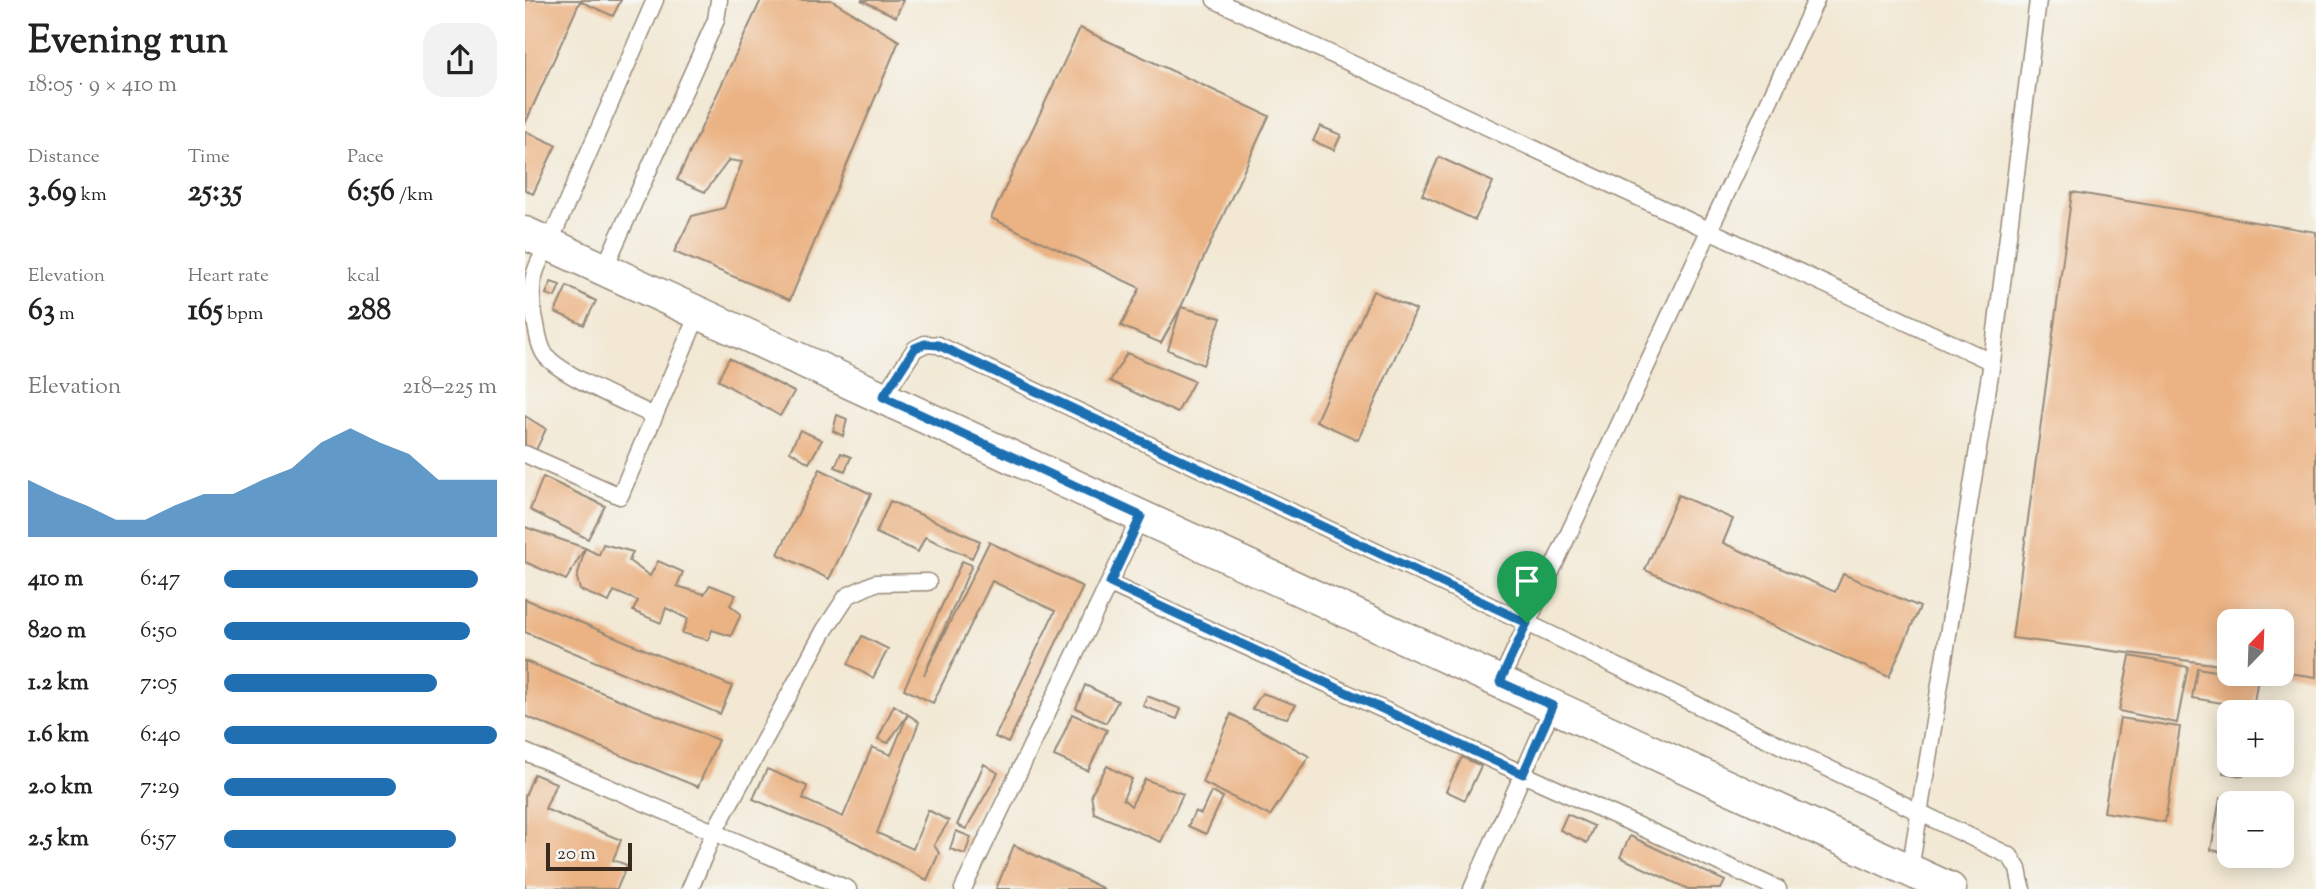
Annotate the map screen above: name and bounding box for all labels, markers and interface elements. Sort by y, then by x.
text: Evening run [28,16,228,70]
button: share [423,23,497,97]
text: 18:05 · 9 × 410 m [28,69,177,102]
text: Distance [28,144,100,171]
text: Time [188,144,230,171]
text: Pace [347,144,384,171]
text: 3.69 [28,171,77,214]
text: 25:35 [188,171,242,214]
text: 6:56 [347,171,395,214]
text: km [77,182,107,209]
text: /km [395,182,433,209]
text: Elevation [28,263,105,290]
text: Heart rate [188,263,269,290]
text: kcal [347,263,380,290]
text: 63 [28,290,55,333]
text: 165 [188,290,223,333]
text: 288 [347,290,391,333]
text: m [55,301,75,328]
text: bpm [223,301,264,328]
text: Elevation [28,371,121,404]
text: 218–225 m [402,371,497,404]
pin [1497,551,1557,623]
icon: arrive [1508,562,1546,600]
text: 410 m [28,563,83,596]
text: 6:47 [140,563,180,596]
north arrow [2217,609,2294,686]
map controls [2217,609,2294,868]
text: 820 m [28,615,86,648]
text: 6:50 [140,615,177,648]
text: 1.2 km [28,667,89,700]
text: 7:05 [140,667,177,700]
button: + [2217,700,2294,777]
text: 1.6 km [28,719,89,752]
text: 6:40 [140,719,181,752]
text: 2.0 km [28,771,93,804]
text: 7:29 [140,771,179,804]
button: − [2217,791,2294,868]
text: 2.5 km [28,823,89,856]
text: 6:57 [140,823,177,856]
scale bar [546,840,632,872]
text: 20 m [557,841,596,868]

